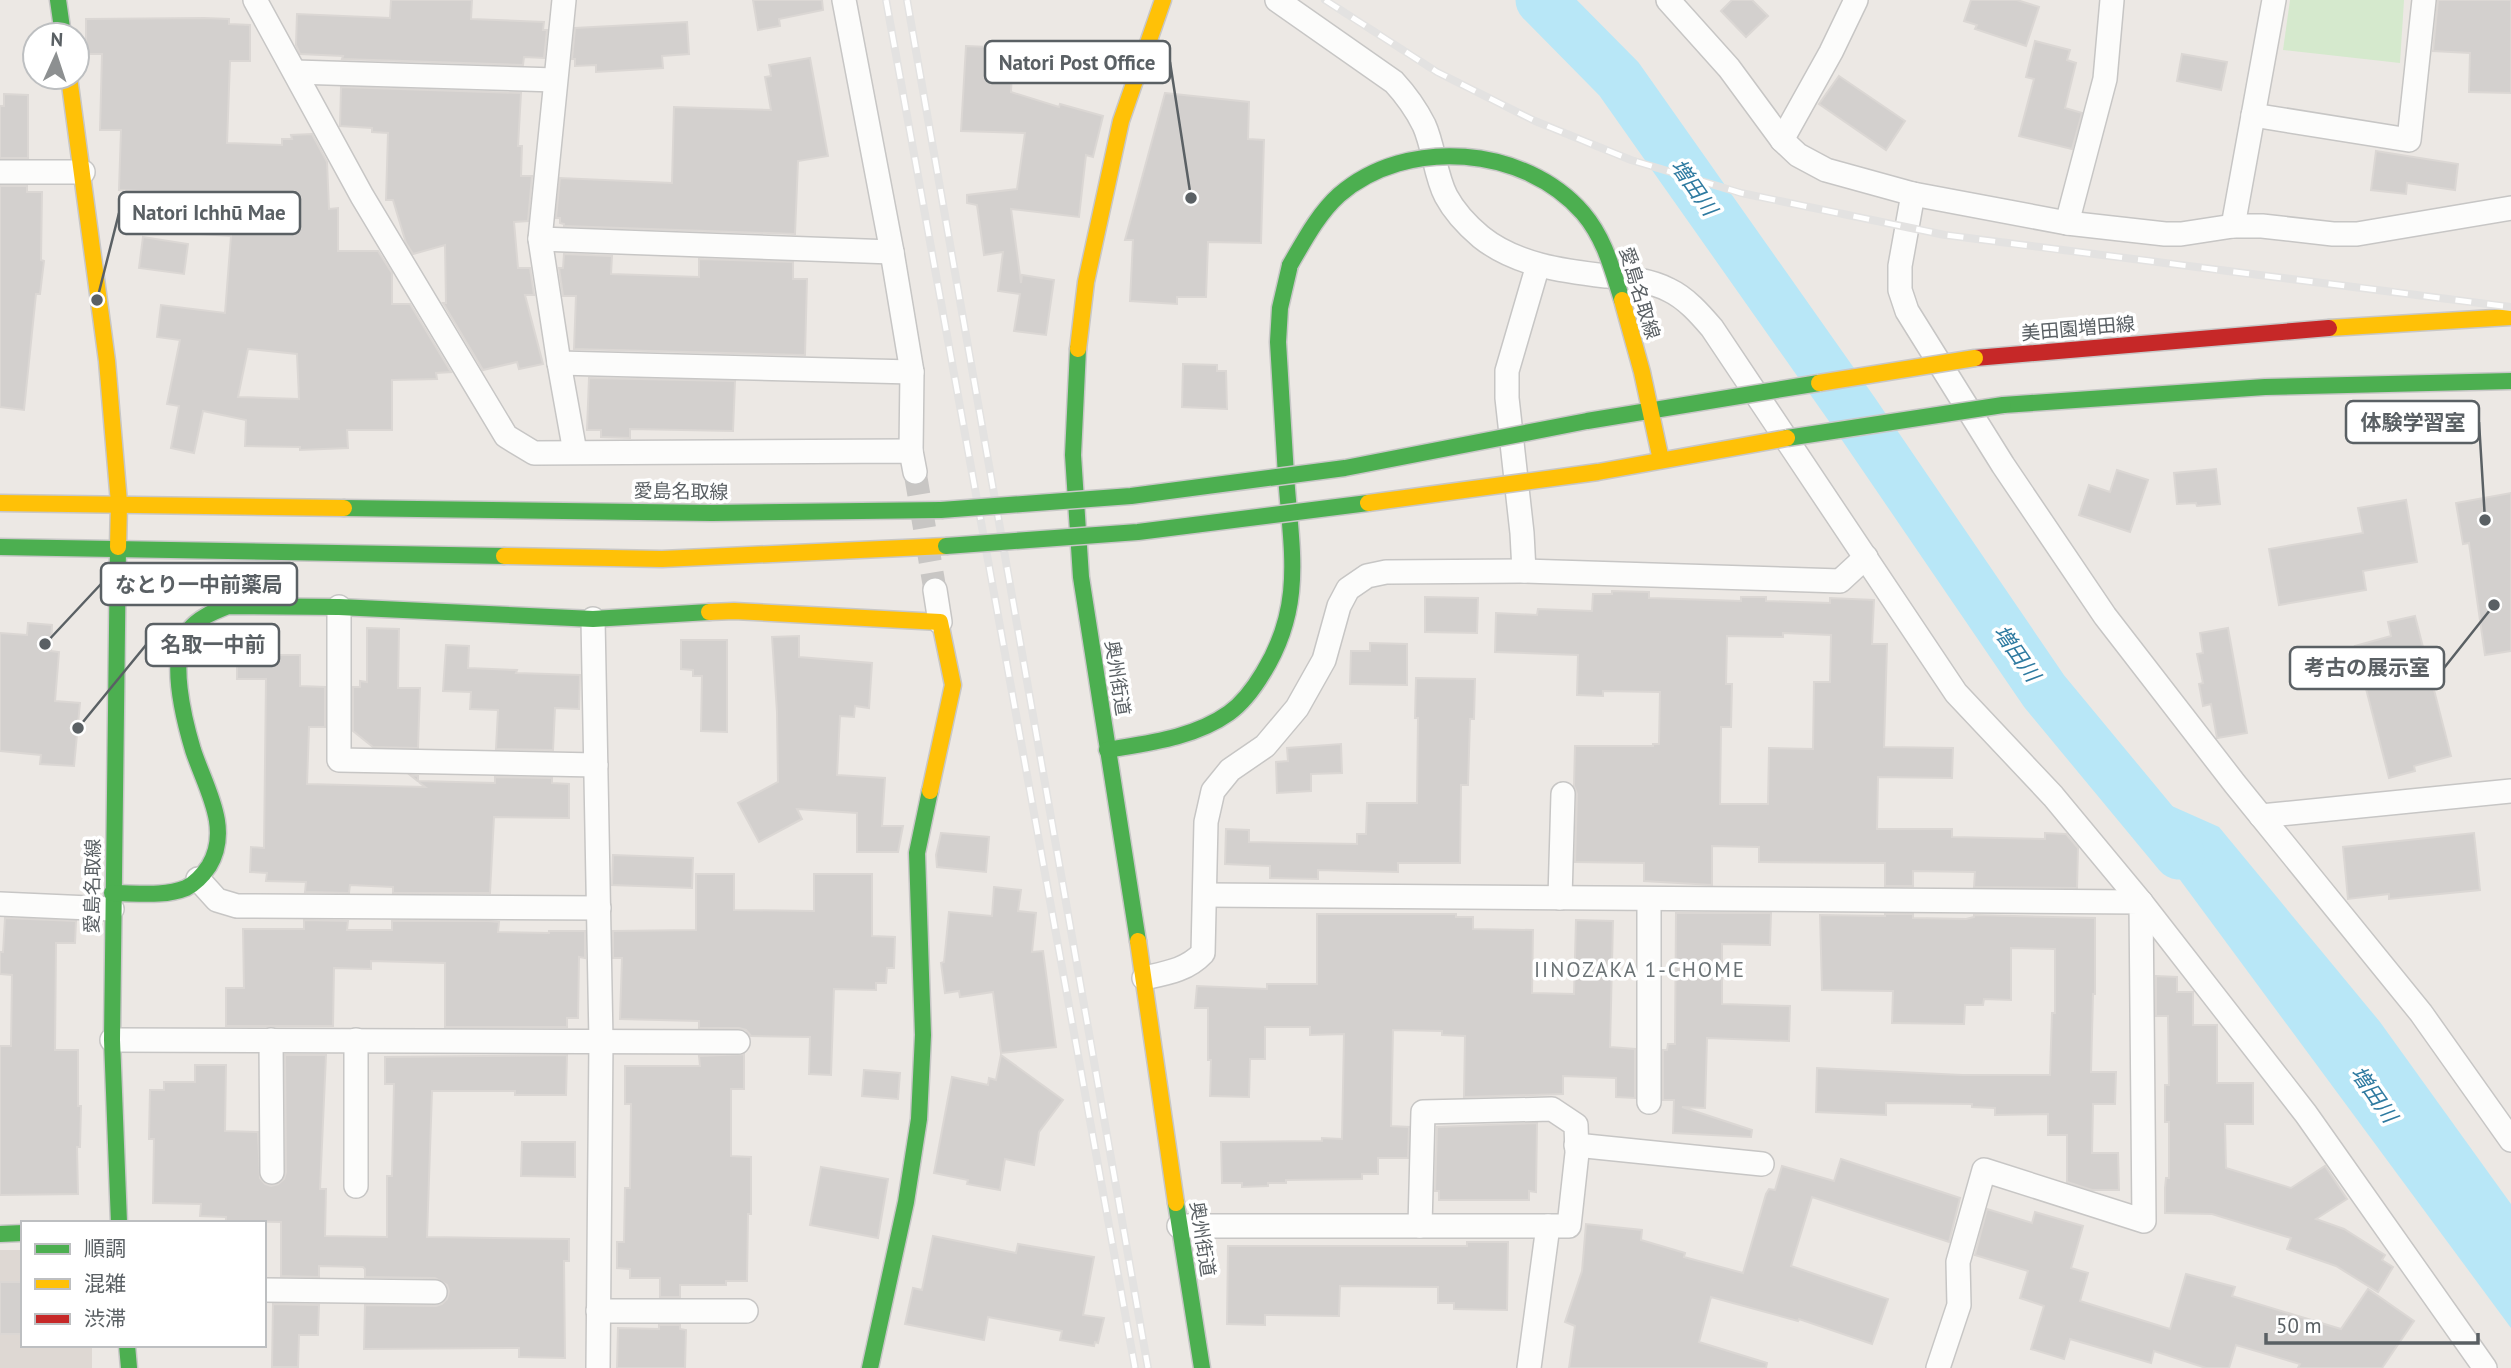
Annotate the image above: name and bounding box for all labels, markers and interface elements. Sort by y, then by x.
north arrow [21,21,91,91]
text: N [50,27,64,51]
callout: Natori Post Office [985,41,1170,83]
text: Natori Post Office [999,49,1155,76]
water label: 増田川 [1665,153,1724,222]
callout: Natori Ichhū Mae [119,192,300,234]
text: Natori Ichhū Mae [132,199,286,226]
street label: 愛島名取線 [1615,244,1665,342]
street label: 美田園増田線 [2020,311,2136,345]
callout: 体験学習室 [2346,401,2479,443]
text: 体験学習室 [2361,409,2466,436]
street label: 愛島名取線 [633,478,729,504]
callout: なとり一中前薬局 [101,563,297,605]
text: なとり一中前薬局 [115,571,283,598]
water label: 増田川 [1988,619,2047,688]
callout: 名取一中前 [146,624,279,666]
text: 名取一中前 [161,631,266,658]
street label: 奥州街道 [1100,639,1136,717]
callout: 考古の展示室 [2290,647,2444,689]
text: 考古の展示室 [2304,654,2430,681]
street label: 愛島名取線 [79,838,105,934]
district label: IINOZAKA 1-CHOME [1534,956,1746,983]
water label: 増田川 [2345,1060,2404,1129]
street label: 奥州街道 [1185,1200,1221,1278]
legend [21,1221,266,1347]
text: 順調 [84,1235,126,1262]
text: 混雑 [84,1270,126,1297]
scale bar [2266,1302,2478,1346]
text: 渋滞 [84,1305,126,1332]
text: 50 m [2276,1312,2322,1339]

